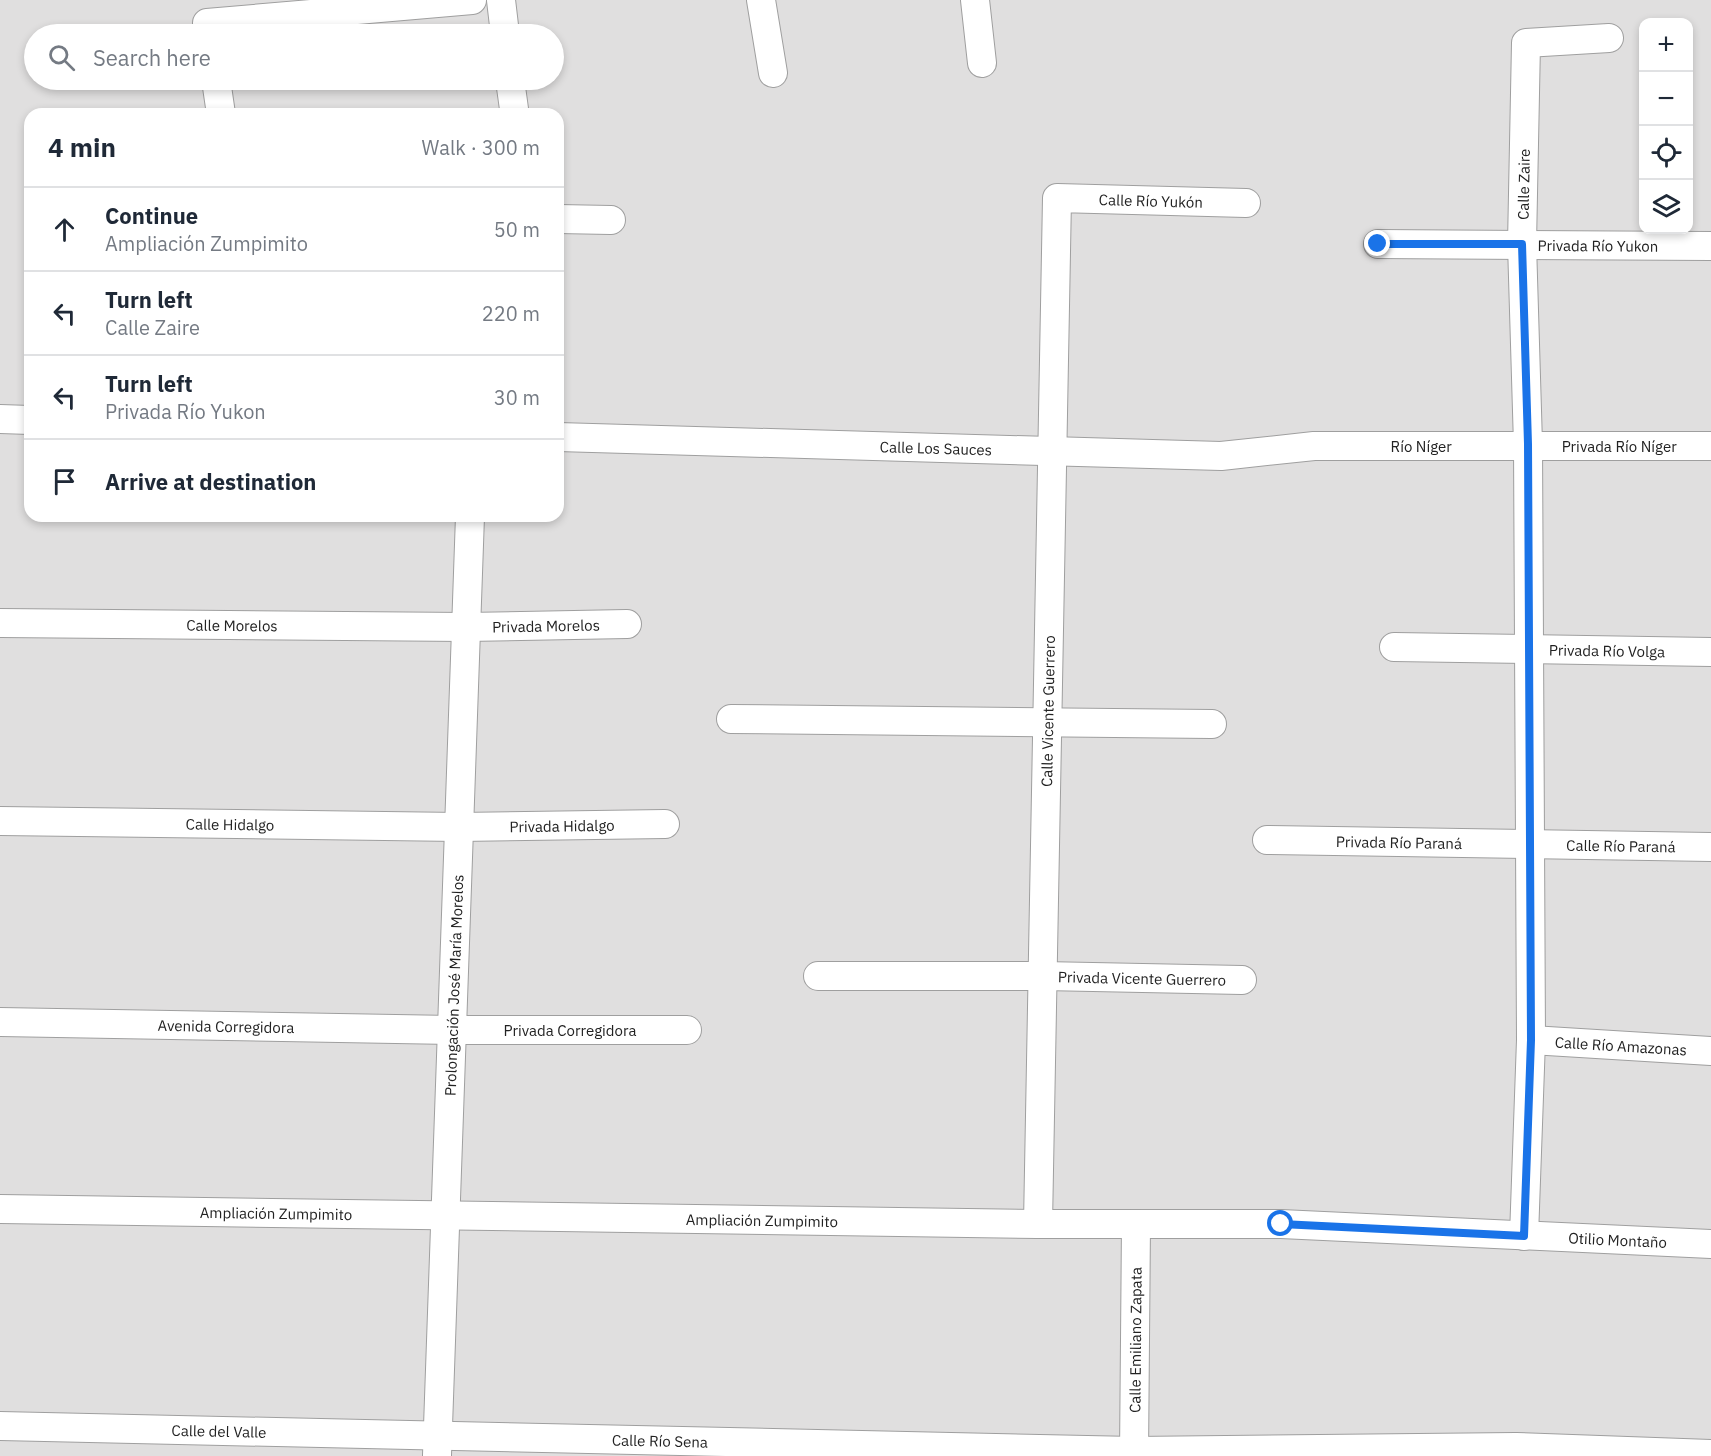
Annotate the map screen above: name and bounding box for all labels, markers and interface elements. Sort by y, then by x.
map controls [1639,18,1693,234]
button: + [1639,18,1693,72]
search box [24,24,564,90]
icon: search [45,41,78,74]
text: Search here [93,43,211,72]
button: − [1639,72,1693,126]
button: locate [1639,126,1693,180]
text: 4 min [48,130,116,164]
text: Walk · 300 m [422,134,540,161]
street label: Calle Zaire [1513,148,1533,220]
button: layers [1639,180,1693,234]
street label: Calle Río Yukón [1098,190,1203,211]
text: Continue [105,201,198,230]
icon: ahead [48,213,81,246]
text: 50 m [494,216,540,243]
text: Ampliación Zumpimito [105,230,308,257]
route end [1364,230,1390,256]
street label: Privada Río Yukon [1538,235,1658,255]
text: Turn left [105,285,193,314]
icon: left [48,297,81,330]
text: 220 m [482,300,540,327]
text: Calle Zaire [105,314,200,341]
text: Turn left [105,369,193,398]
icon: left [48,381,81,414]
text: 30 m [494,384,540,411]
text: Privada Río Yukon [105,398,266,425]
street label: Calle Los Sauces [880,437,992,459]
street label: Río Níger [1391,437,1452,456]
street label: Privada Río Níger [1562,437,1677,456]
icon: arrive [48,465,81,498]
text: Arrive at destination [105,467,316,496]
street label: Calle Morelos [186,615,278,635]
street label: Privada Morelos [492,615,600,636]
street label: Calle Vicente Guerrero [1037,635,1058,787]
street label: Privada Río Volga [1549,640,1665,661]
street label: Calle Hidalgo [186,814,274,834]
street label: Privada Hidalgo [509,815,615,836]
street label: Privada Río Paraná [1336,832,1462,853]
street label: Calle Río Paraná [1566,835,1676,856]
street label: Prolongación José María Morelos [440,874,467,1096]
street label: Privada Vicente Guerrero [1058,967,1226,989]
street label: Avenida Corregidora [158,1015,294,1037]
street label: Privada Corregidora [503,1021,636,1040]
street label: Calle Río Amazonas [1554,1032,1687,1059]
street label: Ampliación Zumpimito [200,1202,352,1224]
street label: Ampliación Zumpimito [686,1209,838,1231]
route start [1267,1210,1293,1236]
street label: Otilio Montaño [1568,1228,1667,1251]
street label: Calle Emiliano Zapata [1125,1267,1145,1413]
street label: Calle del Valle [171,1420,267,1441]
street label: Calle Río Sena [612,1430,708,1451]

